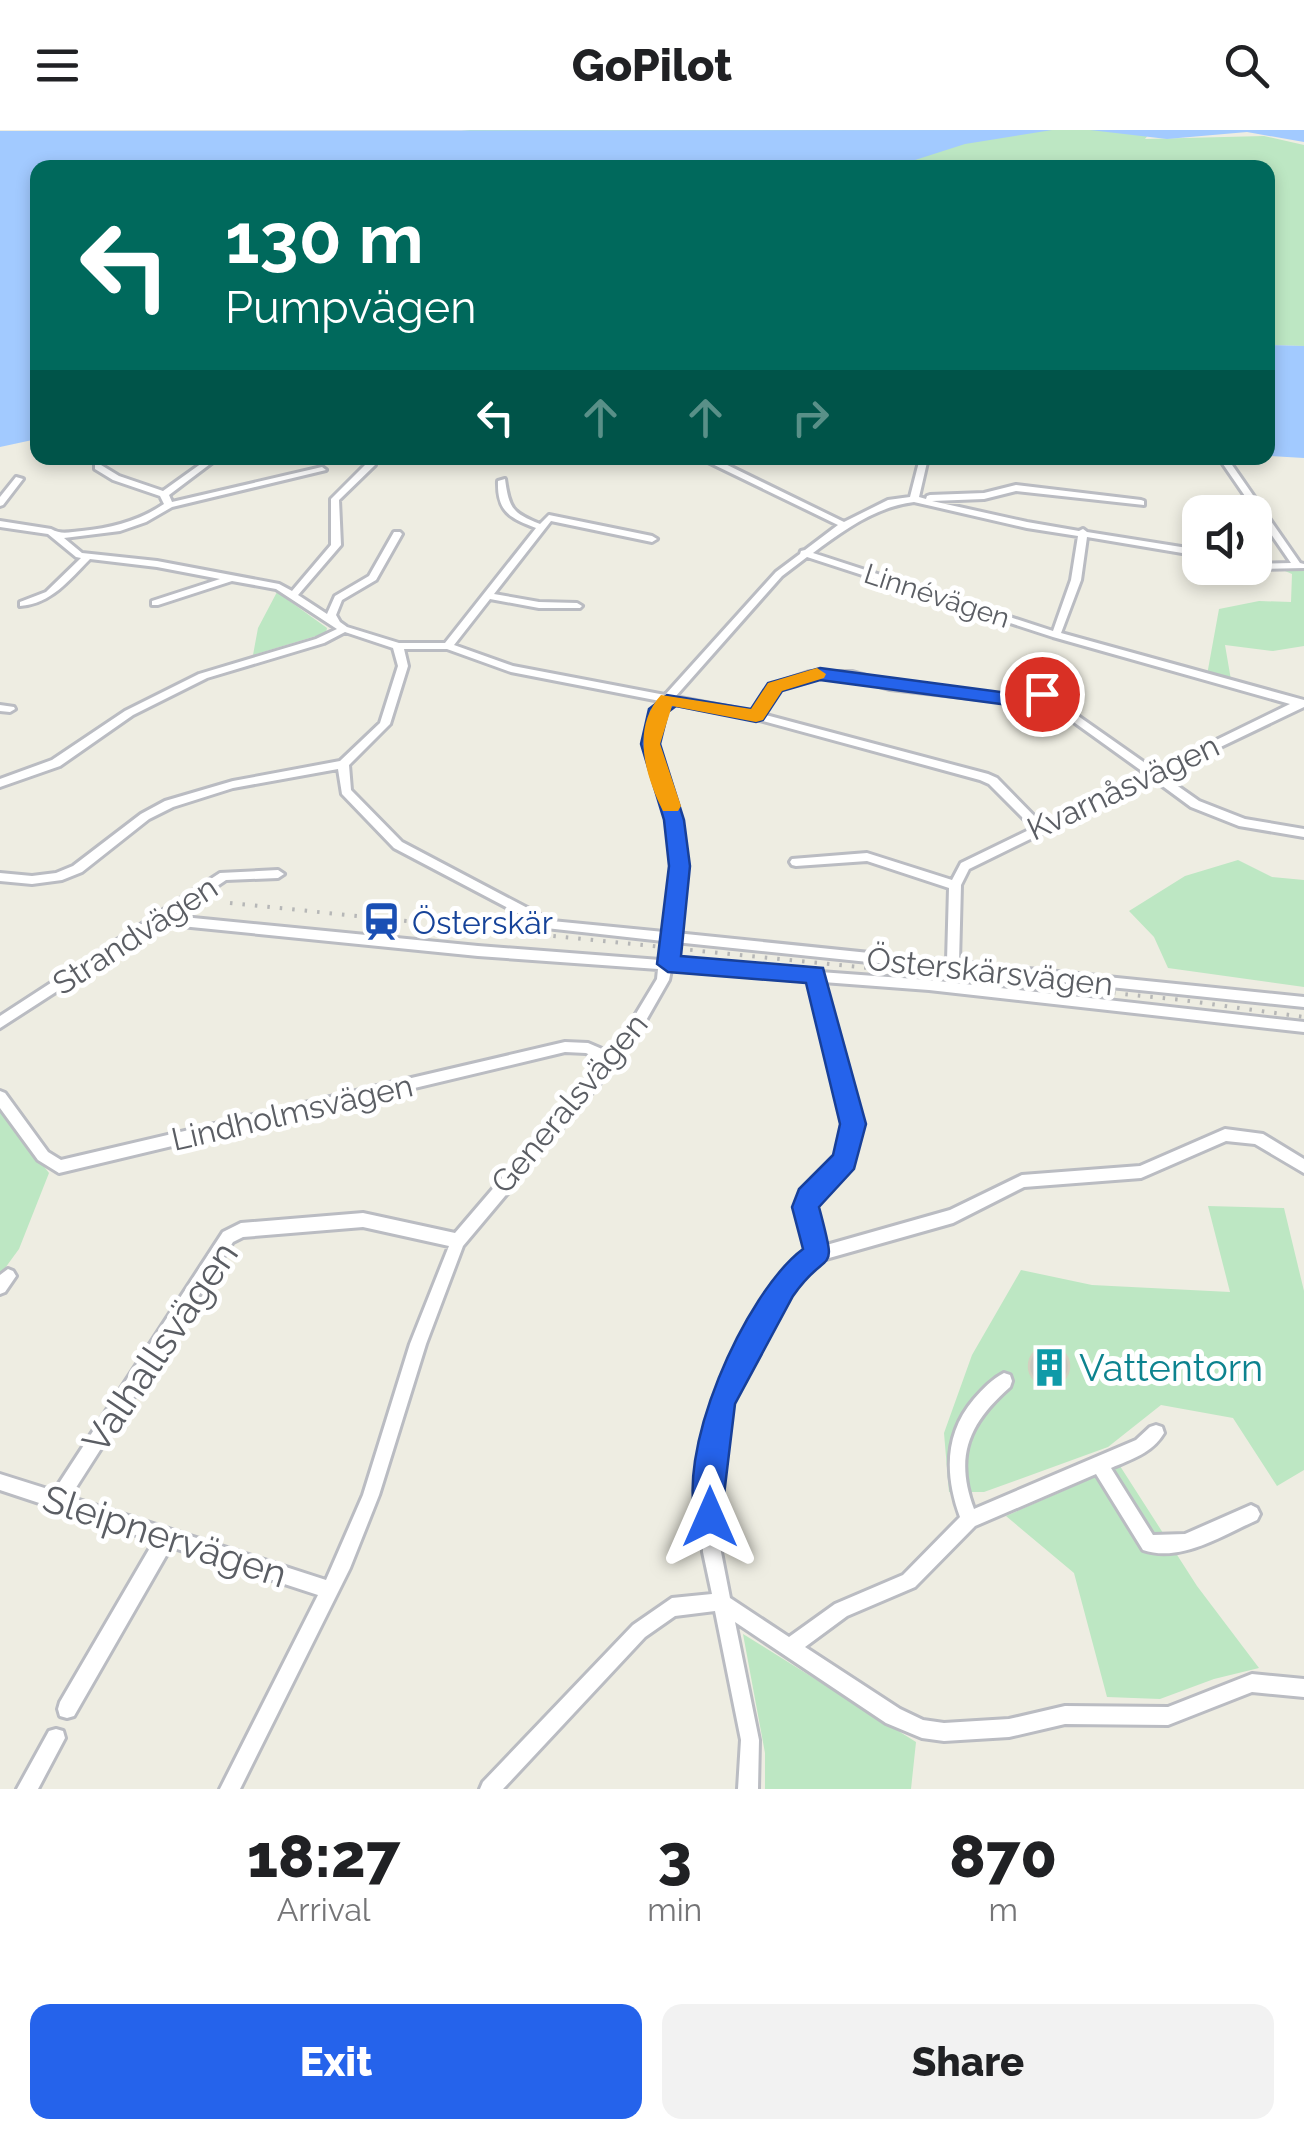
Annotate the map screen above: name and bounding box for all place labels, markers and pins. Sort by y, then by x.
pin [1000,652,1085,737]
station icon: Österskär [361,901,403,943]
place label: Österskär [412,904,553,941]
place label: Vattentorn [1079,1345,1263,1390]
building icon: Vattentorn [1028,1346,1070,1388]

